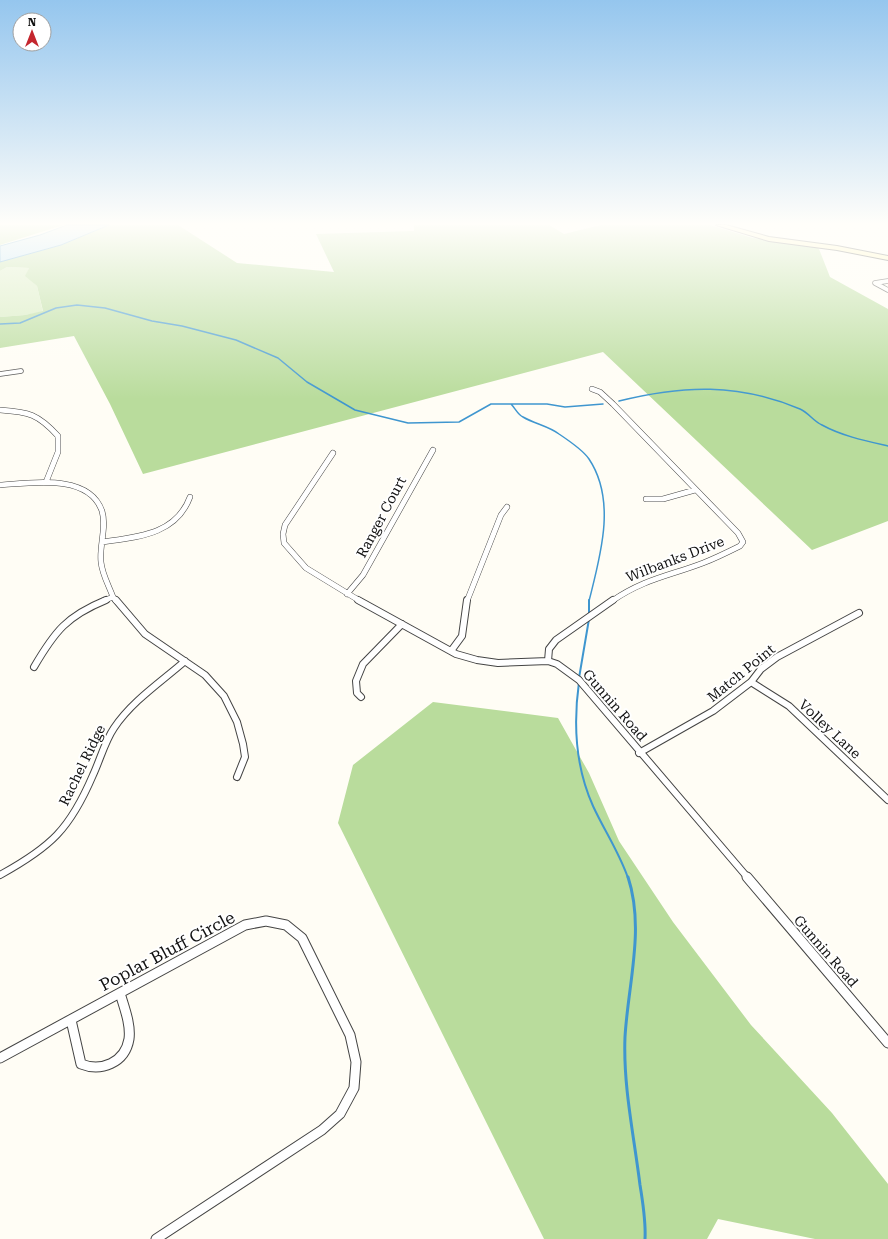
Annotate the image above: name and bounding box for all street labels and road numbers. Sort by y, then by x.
street label: Ranger Court [353,474,409,560]
street label: Wilbanks Drive [624,533,727,585]
street label: Match Point [704,641,778,705]
street label: Gunnin Road [580,666,650,744]
street label: Volley Lane [796,696,864,762]
street label: Rachel Ridge [56,722,109,808]
street label: Poplar Bluff Circle [96,907,238,995]
street label: Gunnin Road [791,912,861,990]

